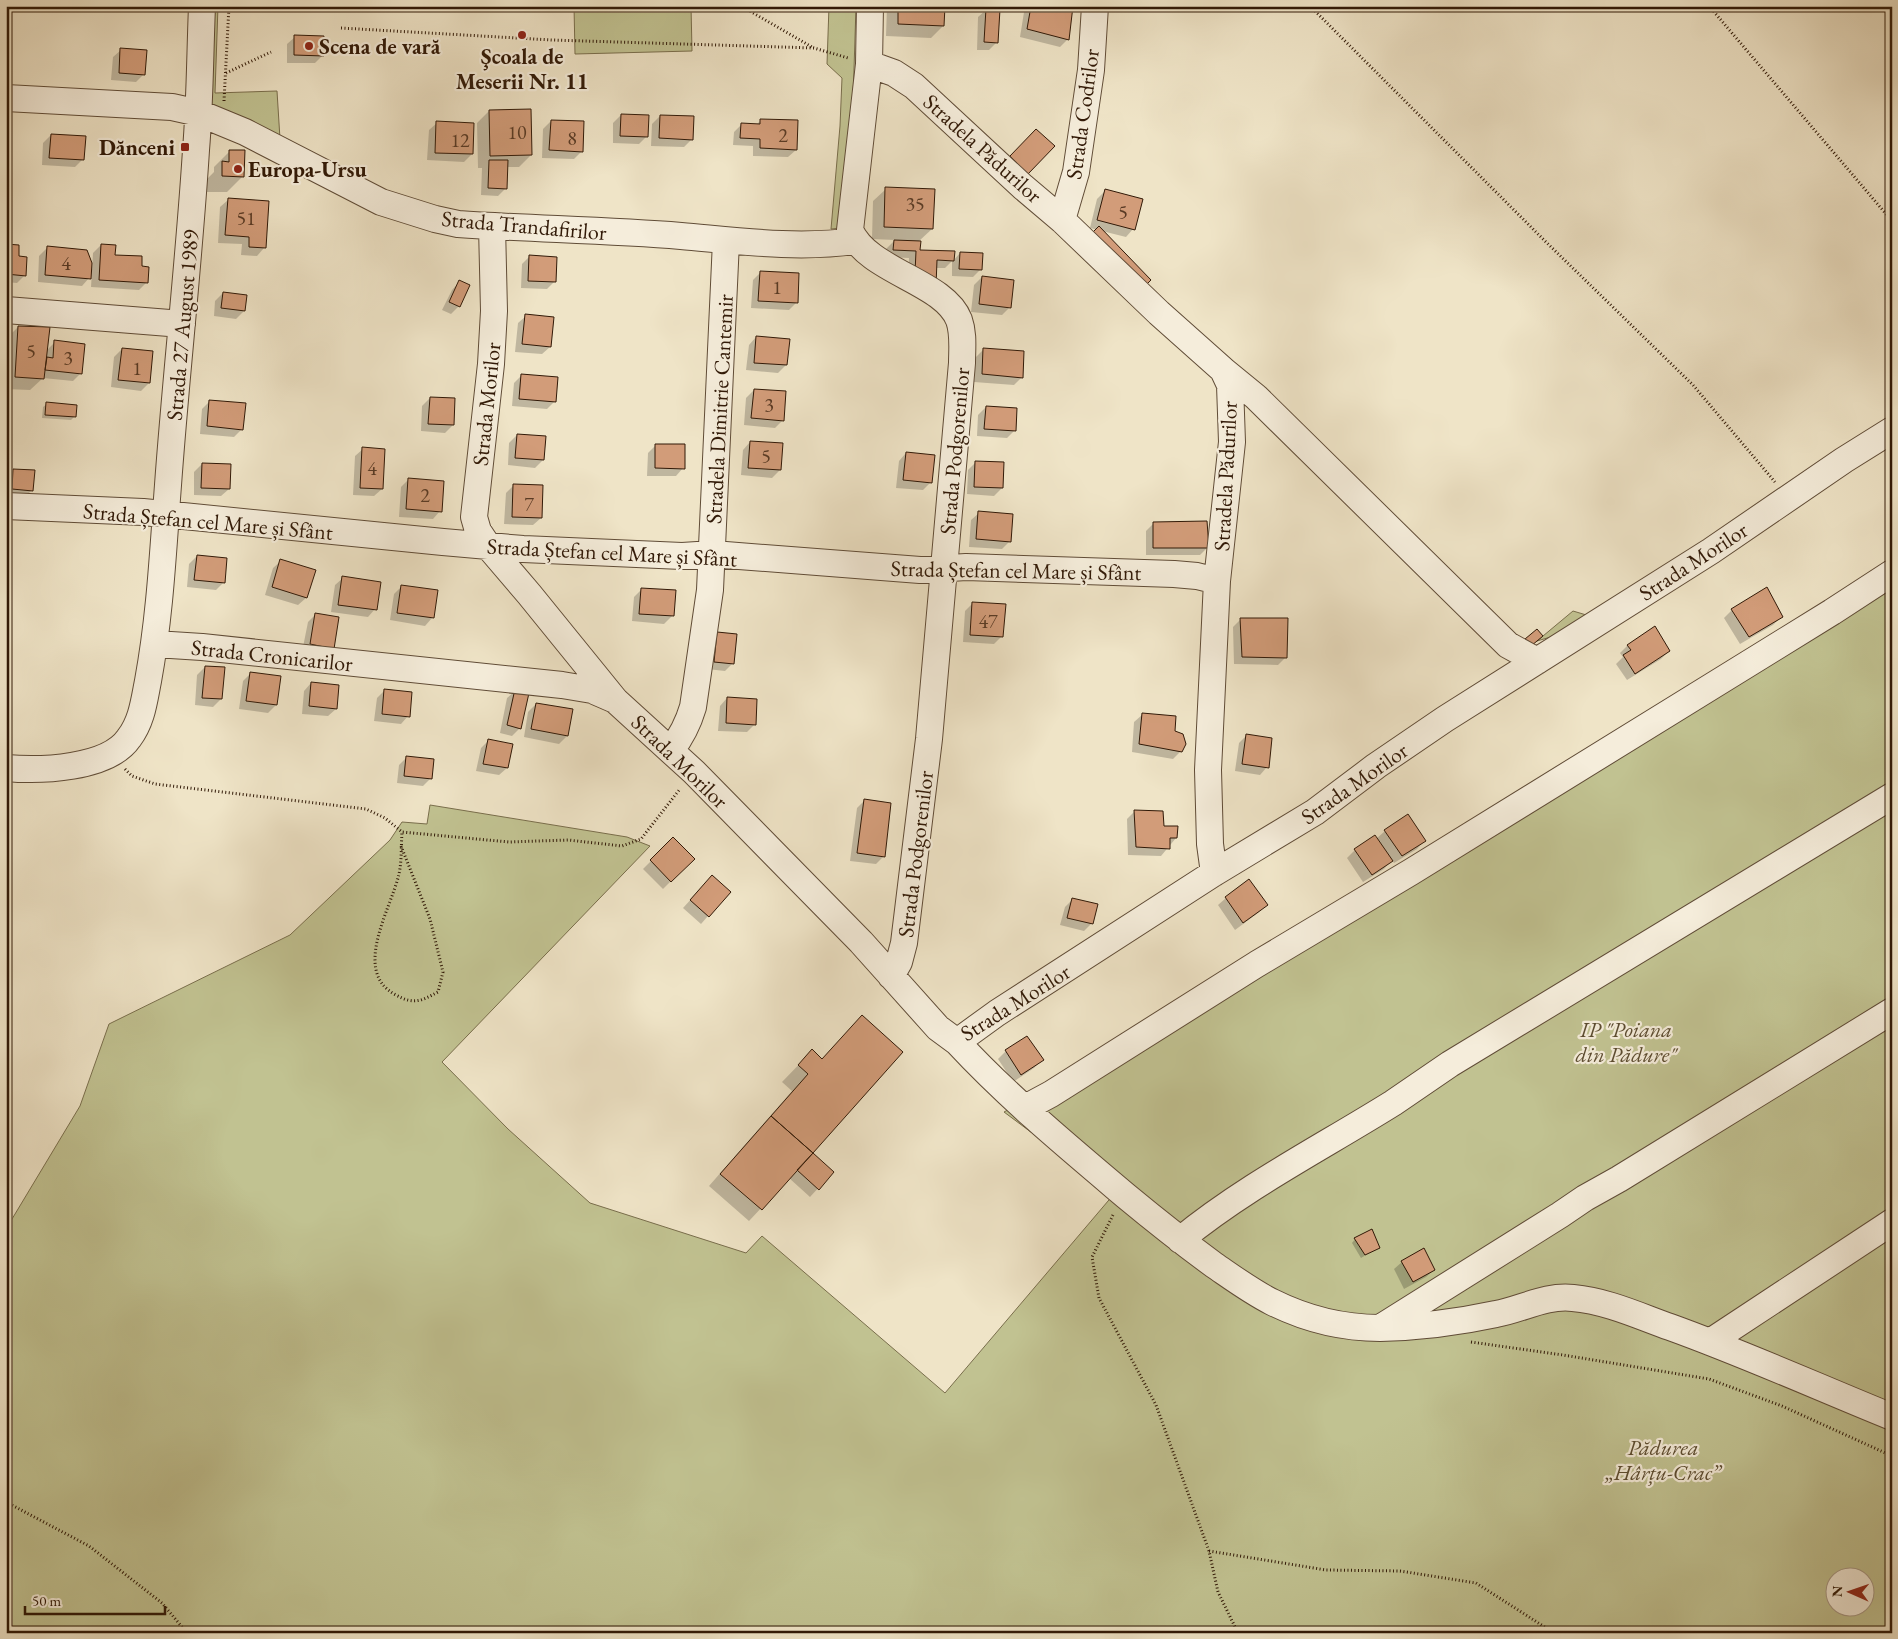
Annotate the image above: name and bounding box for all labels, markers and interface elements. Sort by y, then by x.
marker: Şcoala de Meserii Nr. 11 [516,29,528,41]
place label: Scena de vară [319,32,441,61]
marker: Scena de vară [303,40,315,52]
place label: Şcoala de Meserii Nr. 11 [456,42,588,96]
street label: Strada Codrilor [1059,46,1106,181]
street label: Stradela Pădurilor [917,87,1049,210]
house number: 10 [507,119,527,145]
house number: 2 [778,122,788,148]
house number: 8 [567,125,577,151]
house number: 12 [450,127,470,153]
place label: Dănceni [99,133,175,162]
marker: Dănceni [179,141,191,153]
place label: Europa-Ursu [248,155,367,184]
marker: Europa-Ursu [232,163,244,175]
house number: 35 [905,191,925,217]
house number: 5 [1118,199,1128,225]
street label: Strada Trandafirilor [440,204,608,247]
house number: 51 [236,205,256,231]
street label: Strada 27 August 1989 [160,228,205,422]
house number: 4 [61,250,71,276]
house number: 1 [772,274,782,300]
street label: Stradela Dimitrie Cantemir [699,293,740,525]
house number: 5 [26,338,36,364]
street label: Strada Morilor [466,340,507,467]
house number: 3 [63,345,73,371]
house number: 1 [132,355,142,381]
street label: Strada Podgorenilor [933,366,976,536]
house number: 3 [764,392,774,418]
street label: Stradela Pădurilor [1207,400,1244,552]
house number: 5 [761,443,771,469]
house number: 4 [367,455,377,481]
house number: 2 [420,482,430,508]
house number: 7 [524,491,534,517]
street label: Strada Ștefan cel Mare și Sfânt [82,496,334,547]
street label: Strada Morilor [1633,515,1754,607]
street label: Strada Ștefan cel Mare și Sfânt [486,531,738,574]
street label: Strada Ștefan cel Mare și Sfânt [890,554,1142,587]
house number: 47 [978,608,998,634]
street label: Strada Cronicarilor [190,633,355,678]
street label: Strada Morilor [625,708,735,815]
street label: Strada Morilor [1295,736,1414,831]
street label: Strada Podgorenilor [891,768,940,939]
street label: Strada Morilor [955,957,1076,1048]
park label: IP "Poiana din Pădure" [1575,1015,1679,1069]
park label: Pădurea „Hârțu-Crac” [1604,1433,1723,1487]
north arrow [1826,1566,1876,1616]
scale bar [25,1584,165,1616]
text: N [1828,1585,1846,1598]
text: 50 m [32,1591,61,1610]

